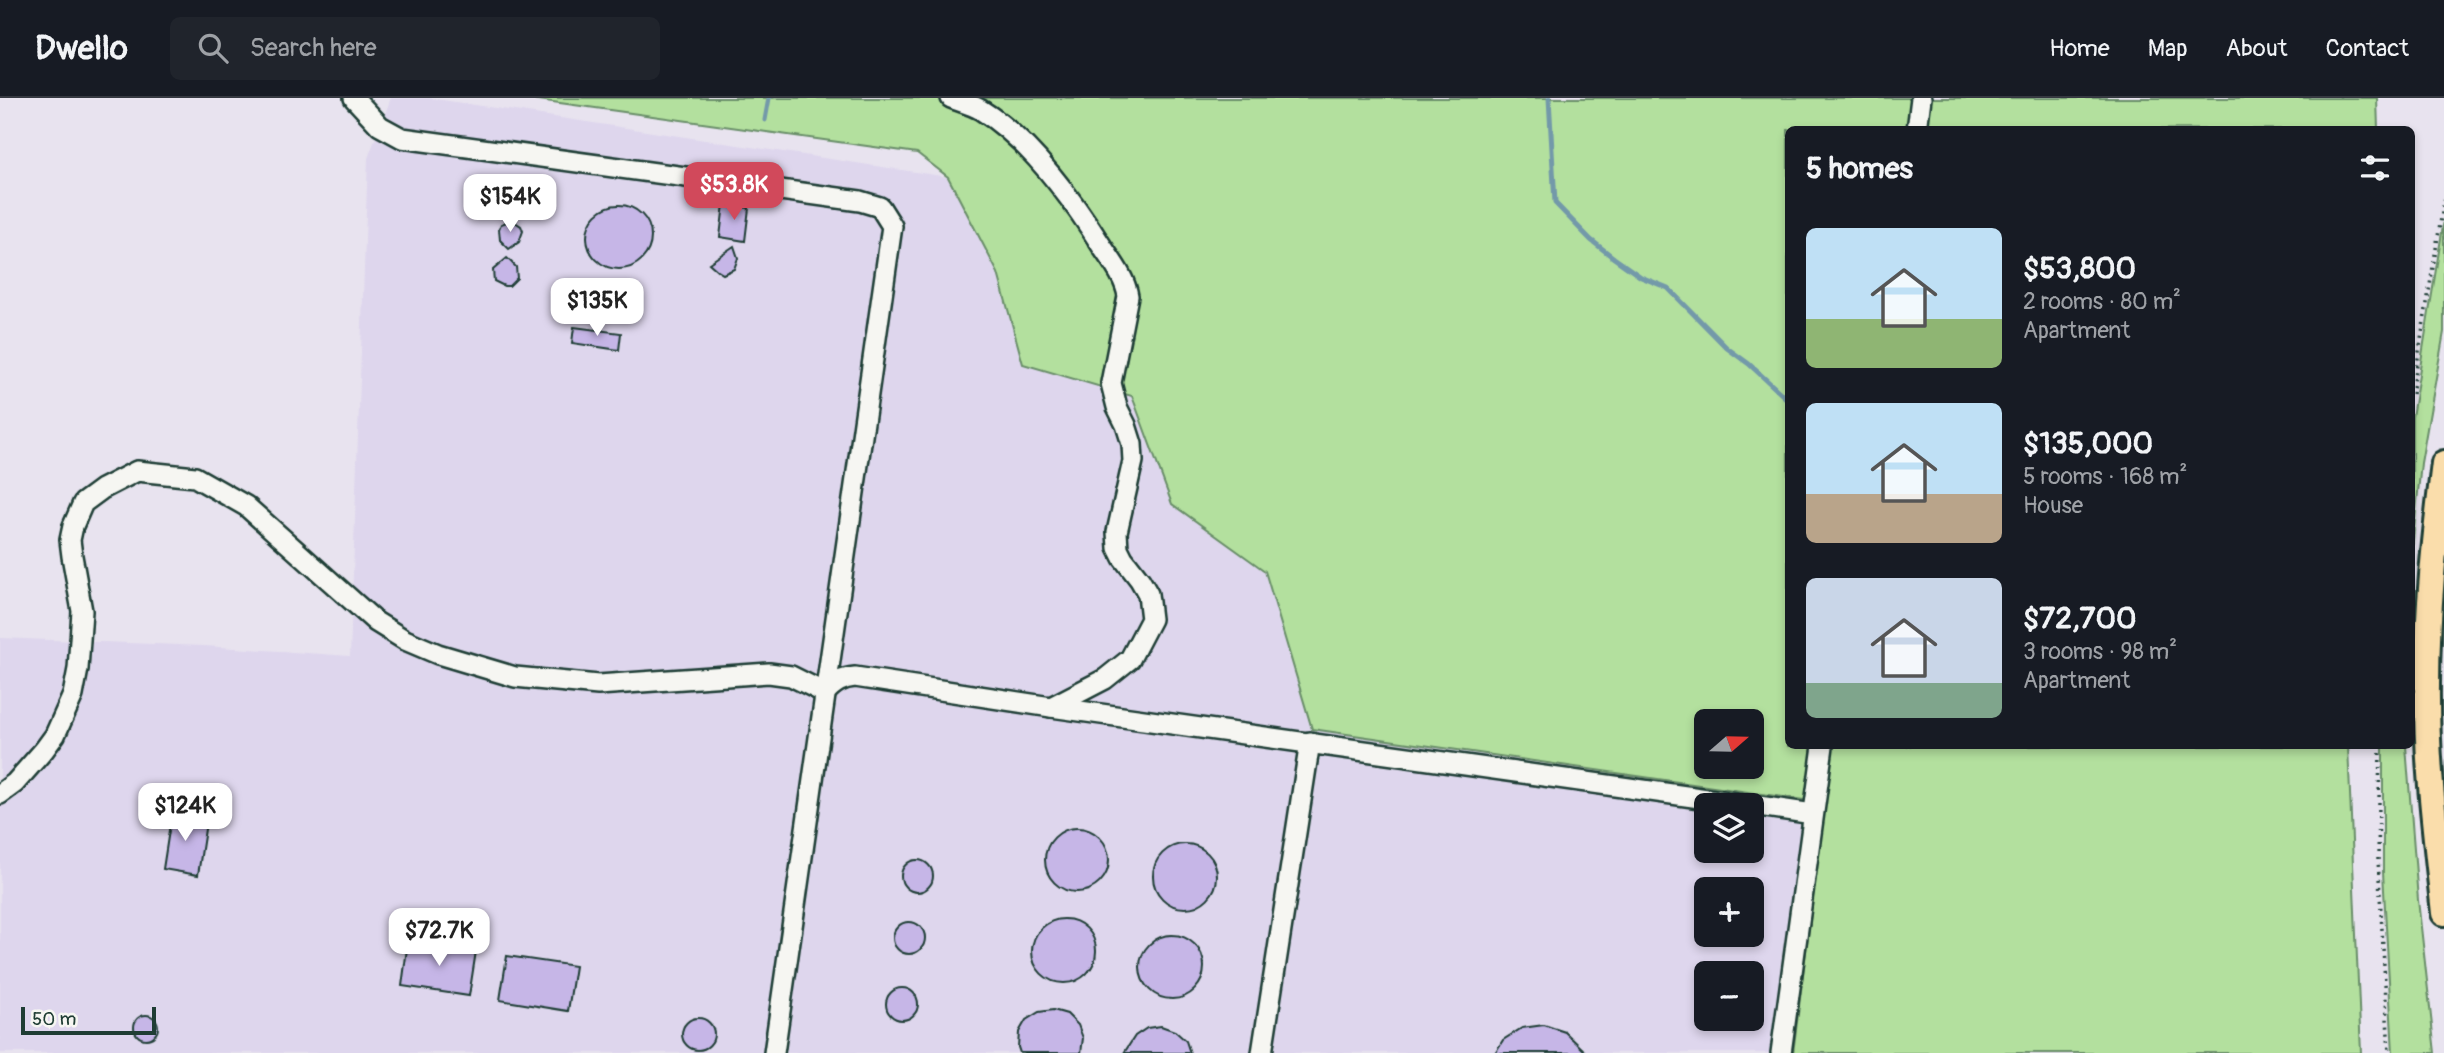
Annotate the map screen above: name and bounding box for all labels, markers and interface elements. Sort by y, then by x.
search box [170,17,660,80]
text: Dwello [35,28,128,69]
icon: search [194,29,232,67]
text: Search here [250,32,377,64]
text: Home [2049,34,2110,63]
text: Map [2148,34,2188,63]
text: About [2226,34,2288,63]
text: Contact [2326,34,2409,63]
icon: filters [2356,149,2394,187]
text: 5 homes [1806,150,1913,187]
pin: $53.8K [677,162,791,222]
text: $53.8K [700,170,768,199]
pin: $154K [461,174,559,234]
text: $154K [479,182,541,211]
text: $53,800 [2023,250,2136,287]
icon: home [1862,256,1946,340]
pin: $135K [548,278,646,338]
text: $135K [567,286,627,315]
text: 2 rooms · 80 m² [2023,287,2181,316]
text: Apartment [2023,316,2130,345]
text: $135,000 [2023,425,2153,462]
icon: home [1862,431,1946,515]
text: 5 rooms · 168 m² [2023,462,2187,491]
text: House [2023,491,2083,520]
text: $72,700 [2023,600,2136,637]
icon: home [1862,606,1946,690]
text: 3 rooms · 98 m² [2023,637,2177,666]
text: Apartment [2023,666,2130,695]
north arrow [1694,709,1764,779]
map controls [1694,709,1764,1031]
pin: $124K [136,784,234,843]
text: $124K [154,791,216,820]
button: layers [1694,793,1764,863]
button: + [1694,877,1764,947]
pin: $72.7K [382,908,496,968]
text: $72.7K [405,916,473,945]
button: − [1694,961,1764,1031]
scale bar [21,1004,156,1036]
text: 50 m [32,1007,76,1031]

